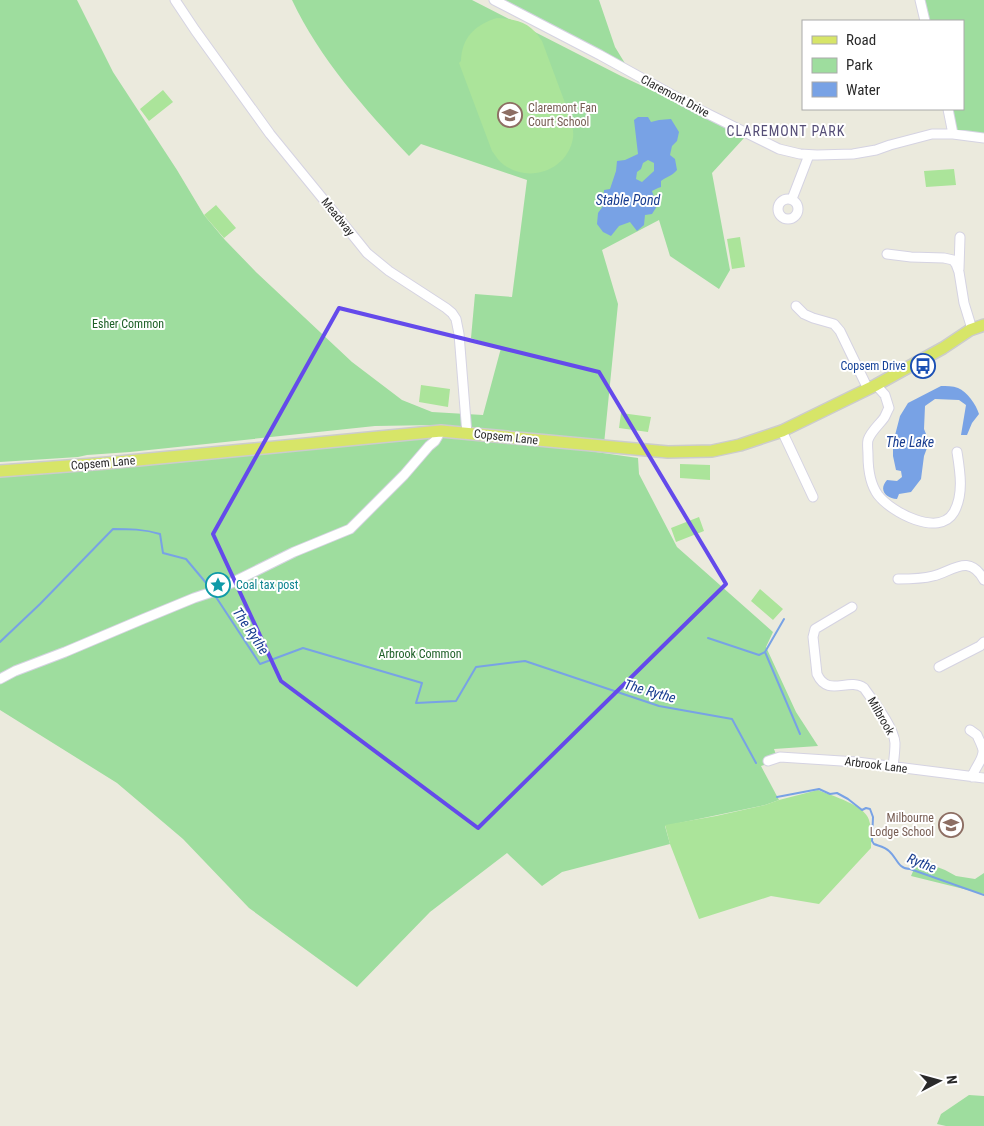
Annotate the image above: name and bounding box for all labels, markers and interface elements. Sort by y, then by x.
legend [802,20,964,110]
text: Road [846,31,876,49]
text: Park [846,56,873,74]
street label: Claremont Drive [638,72,712,120]
text: Water [846,81,881,99]
place label: Claremont Fan Court School [528,101,597,129]
school or university icon: Claremont Fan Court School [497,102,523,128]
district label: CLAREMONT PARK [727,123,845,139]
water label: Stable Pond [596,192,661,208]
street label: Meadway [318,195,358,239]
park label: Esher Common [92,317,164,331]
bus stop icon: Copsem Drive [910,353,936,379]
place label: Copsem Drive [840,359,906,373]
street label: Copsem Lane [473,427,539,447]
water label: The Lake [886,434,934,450]
street label: Copsem Lane [70,453,136,473]
place icon: Coal tax post [205,572,231,598]
place label: Coal tax post [236,578,299,592]
water label: The Rythe [230,605,272,657]
park label: Arbrook Common [379,647,462,661]
water label: The Rythe [622,676,678,706]
street label: Milbrook [865,695,898,738]
street label: Arbrook Lane [844,754,909,776]
place label: Milbourne Lodge School [870,811,934,839]
school or university icon: Milbourne Lodge School [938,812,964,838]
water label: Rythe [905,850,939,876]
north arrow [914,1056,964,1106]
text: N [944,1075,960,1085]

